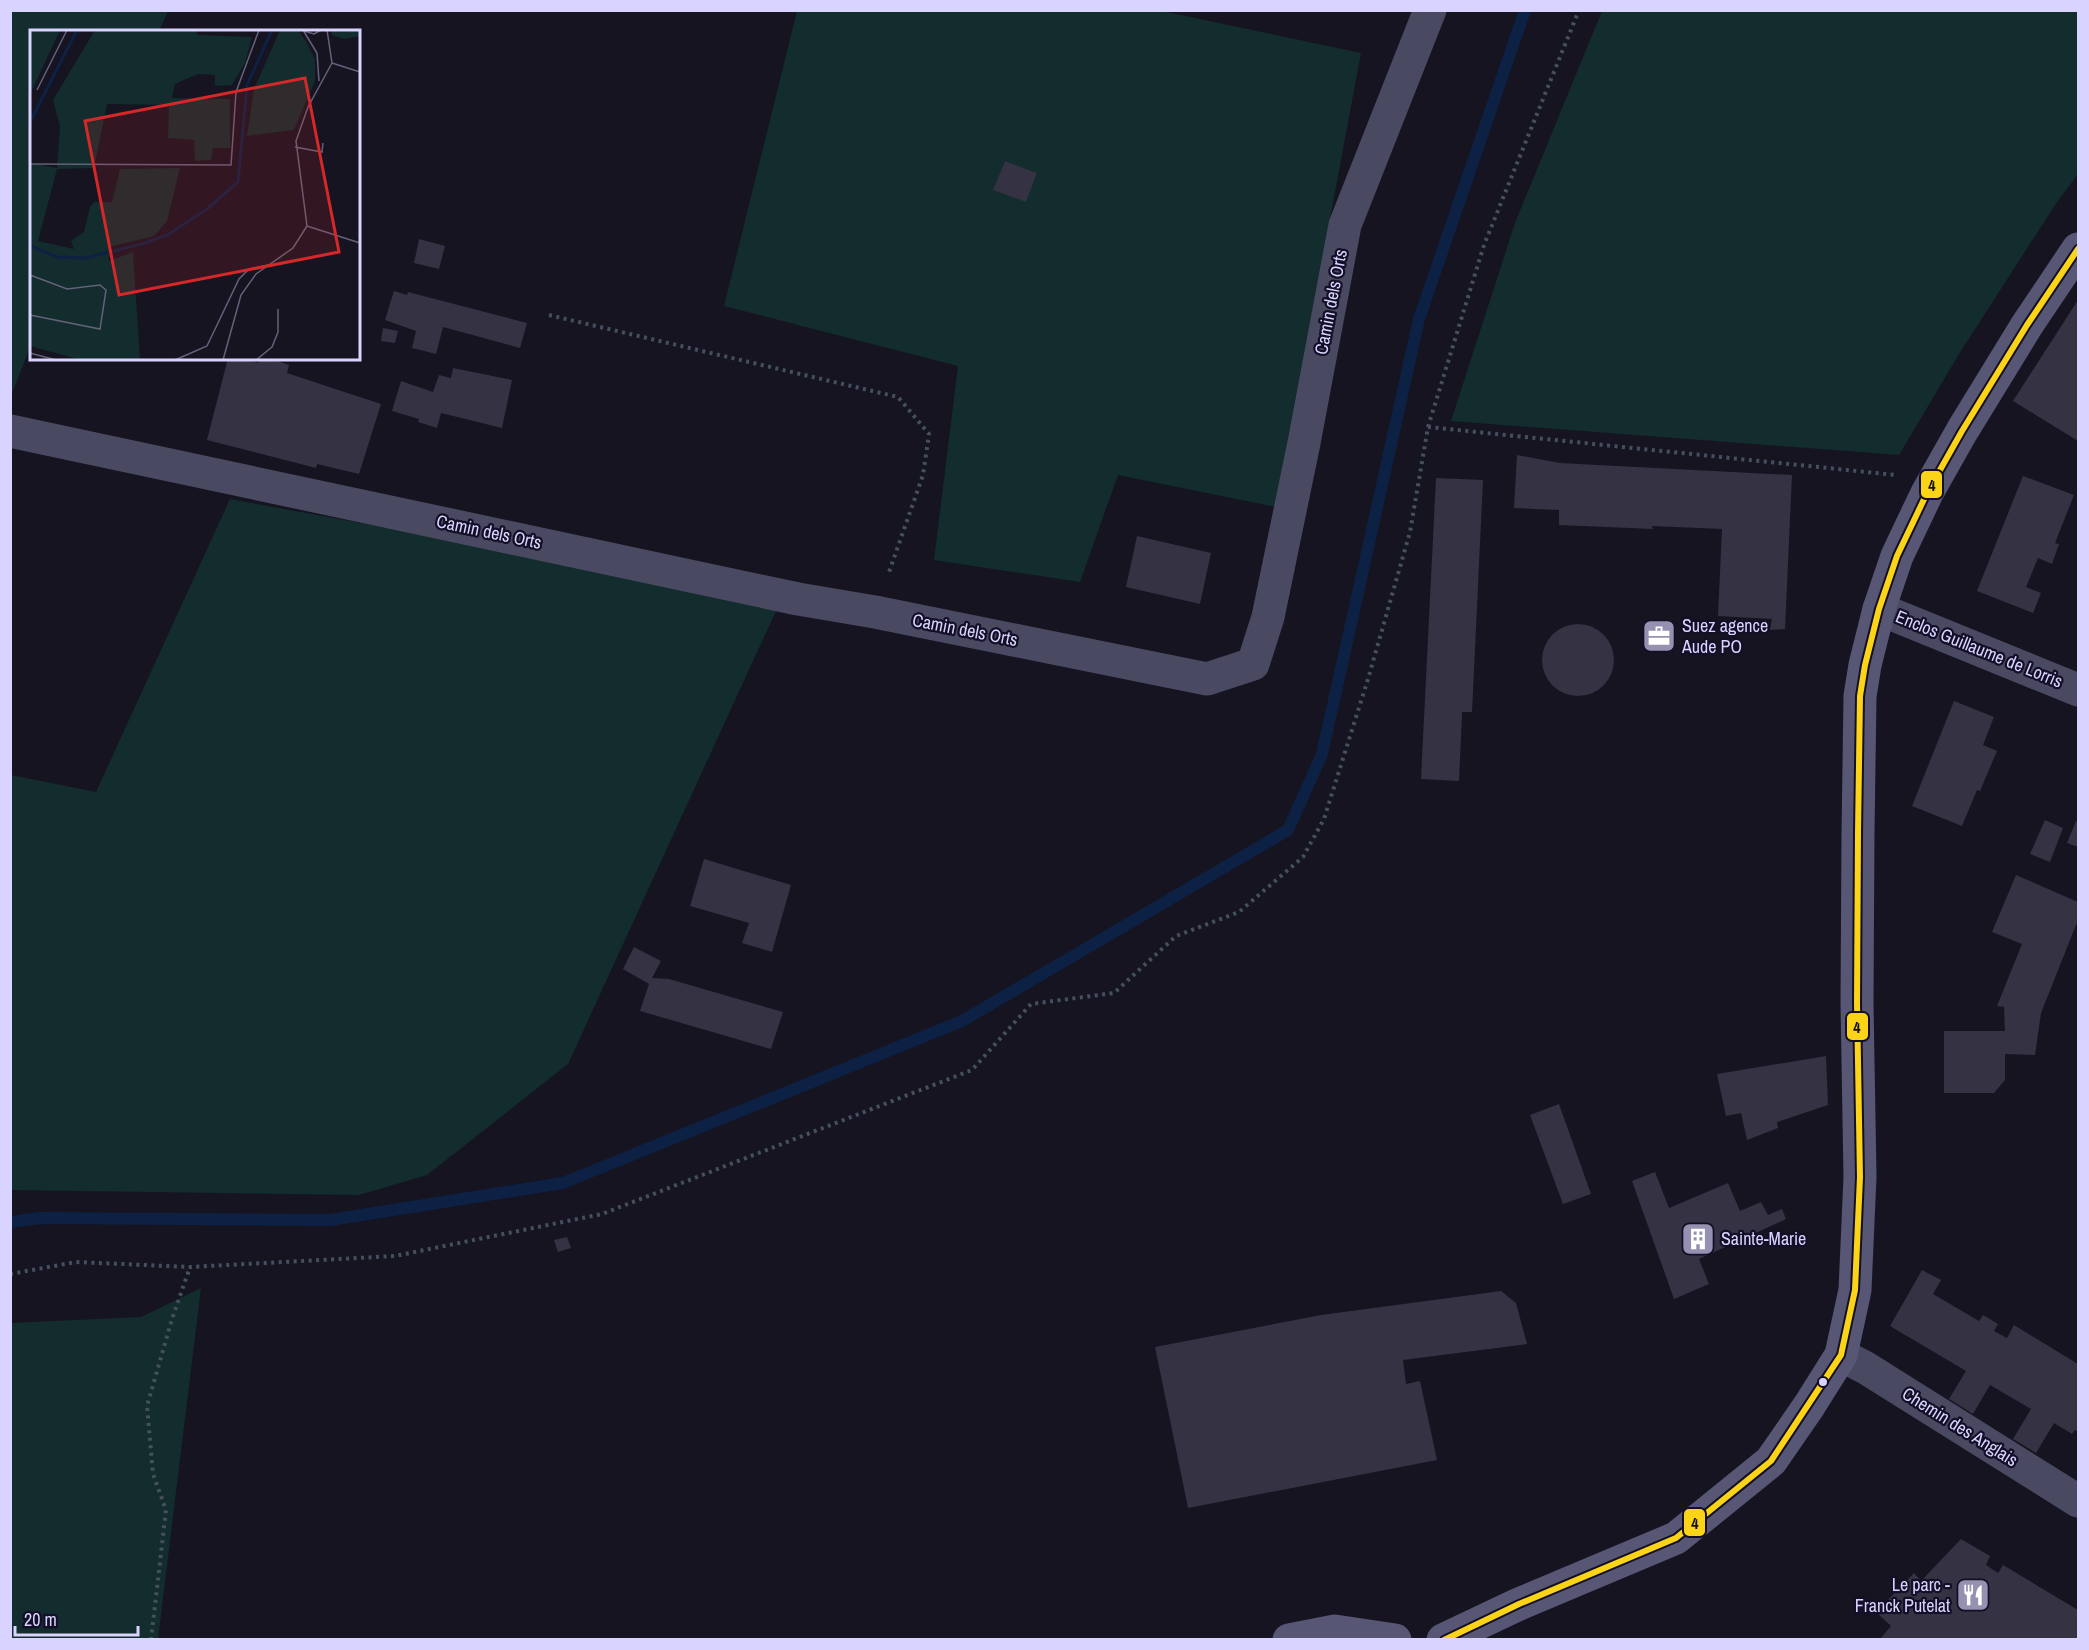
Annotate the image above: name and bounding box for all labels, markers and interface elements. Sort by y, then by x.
inset map [30,30,360,360]
street label: Camin dels Orts [1308,247,1353,357]
line badge: 4 [1920,470,1943,499]
text: 4 [1928,474,1936,496]
street label: Camin dels Orts [434,508,544,555]
street label: Enclos Guillaume de Lorris [1892,604,2066,693]
street label: Camin dels Orts [910,607,1020,652]
place label: Suez agence Aude PO [1681,613,1768,659]
office icon: Suez agence Aude PO [1641,618,1677,654]
line badge: 4 [1846,1012,1869,1041]
text: 4 [1853,1016,1861,1038]
building icon: Sainte-Marie [1680,1221,1716,1257]
place label: Sainte-Marie [1721,1226,1806,1251]
unlabelled marker [1817,1376,1829,1388]
street label: Chemin des Anglais [1898,1381,2023,1472]
line badge: 4 [1683,1508,1706,1537]
text: 4 [1691,1512,1699,1534]
place label: Le parc - Franck Putelat [1855,1572,1950,1618]
restaurant icon: Le parc - Franck Putelat [1955,1577,1991,1613]
scale bar [15,1599,138,1637]
text: 20 m [24,1607,57,1632]

